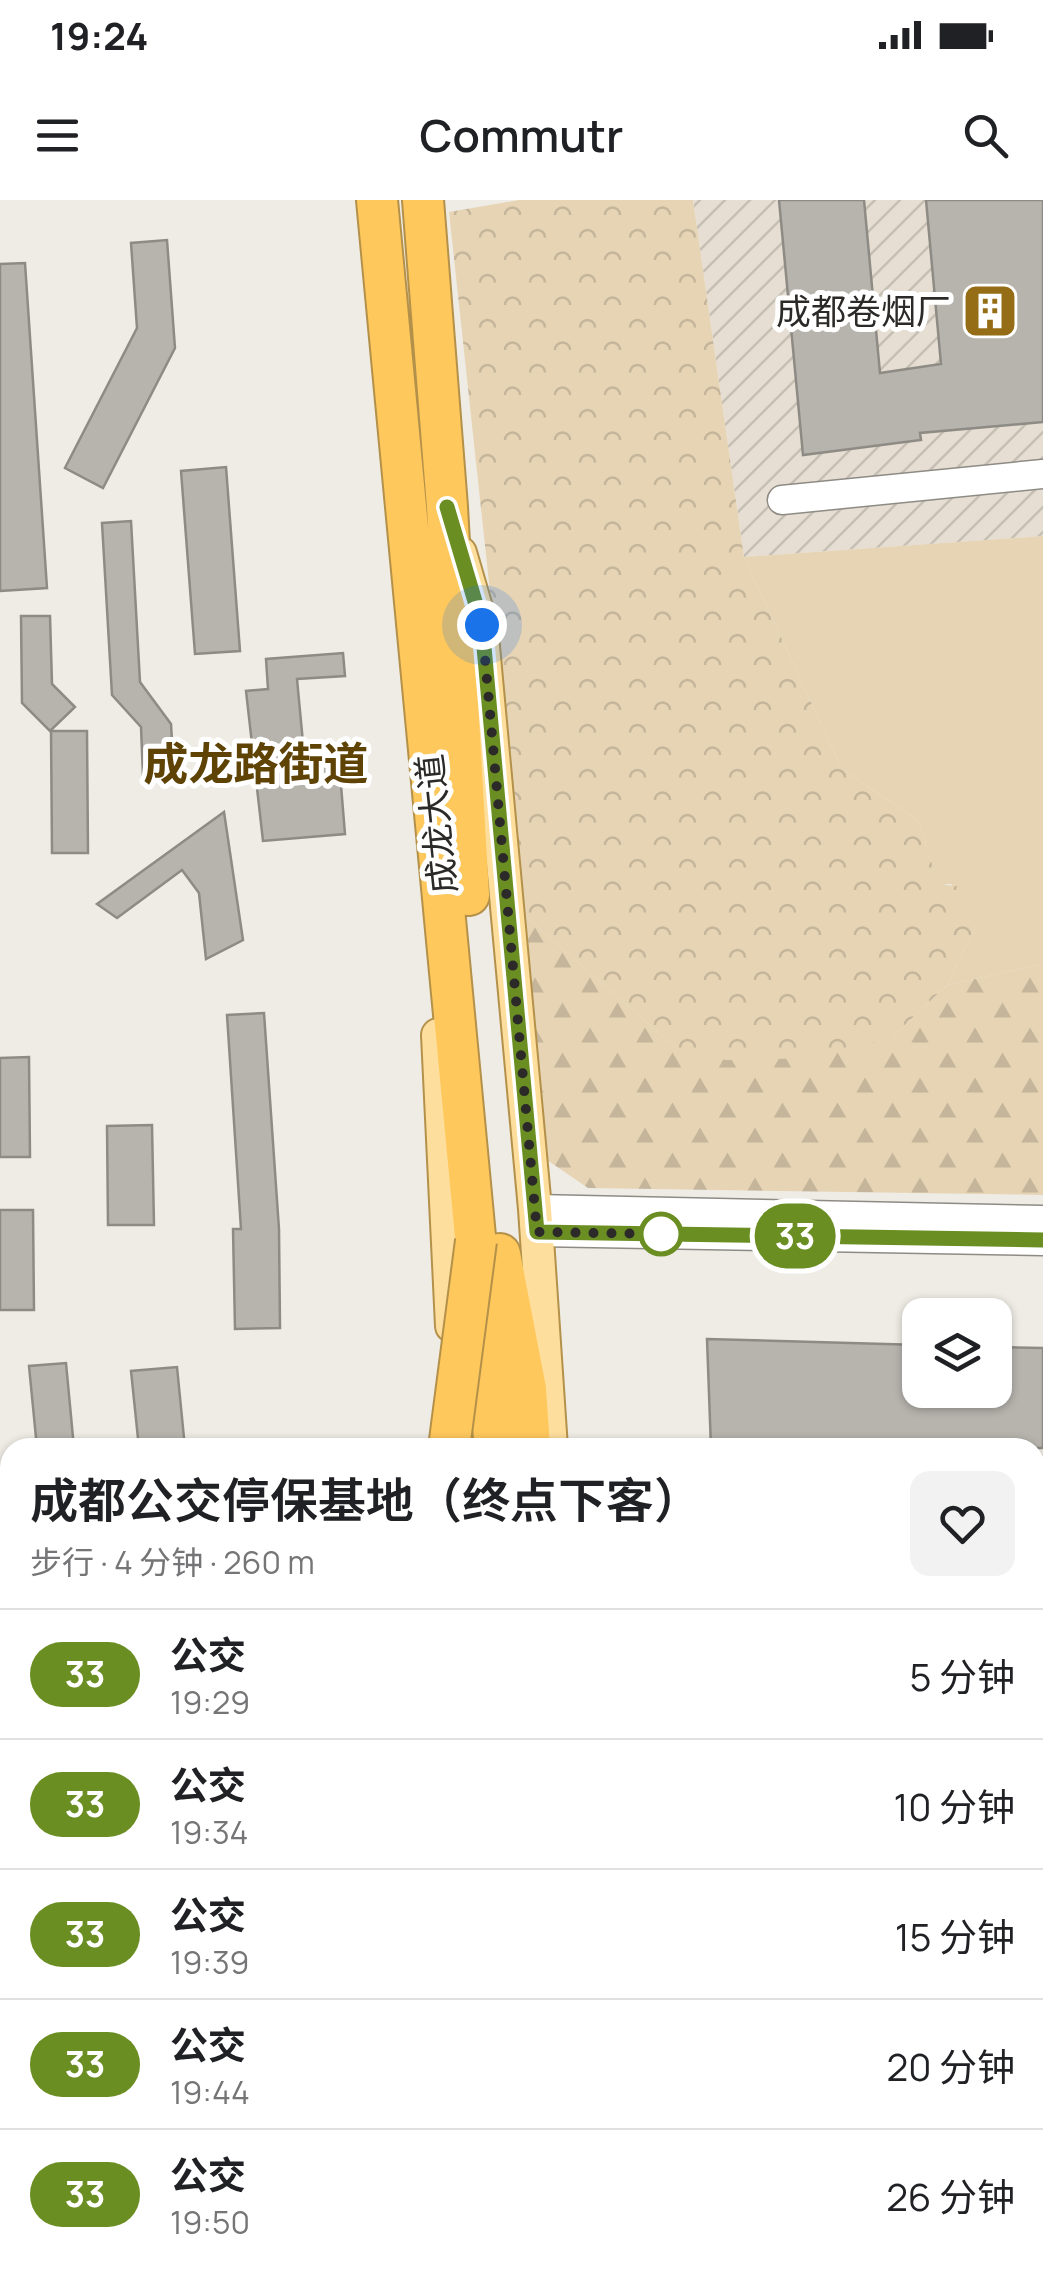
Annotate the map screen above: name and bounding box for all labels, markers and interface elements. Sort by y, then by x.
text: 19:24 [50,9,148,61]
text: Commutr [420,104,623,166]
icon: menu [30,108,85,163]
icon: search [958,108,1013,163]
building icon: 成都卷烟厂 [960,281,1020,341]
place label: 成都卷烟厂 [776,287,951,335]
your location [457,600,507,650]
district label: 成龙路街道 [143,732,369,794]
street label: 成龙大道 [405,752,467,896]
line badge: 33 [750,1204,840,1268]
text: 33 [775,1212,815,1260]
unlabelled marker [640,1213,682,1255]
map controls [902,1298,1012,1408]
button: layers [902,1298,1012,1408]
text: 成都公交停保基地（终点下客） [30,1467,702,1532]
button: heart [910,1471,1015,1576]
text: 步行 · 4 分钟 · 260 m [30,1540,315,1584]
text: 公交 [170,1628,246,1680]
text: 33 [65,1650,105,1698]
text: 5 分钟 [909,1650,1015,1702]
text: 19:29 [170,1680,250,1724]
text: 公交 [170,1758,246,1810]
text: 33 [65,1780,105,1828]
text: 10 分钟 [893,1780,1015,1832]
text: 19:34 [170,1810,248,1854]
text: 公交 [170,1888,246,1940]
text: 33 [65,1910,105,1958]
text: 15 分钟 [895,1910,1015,1962]
text: 19:39 [170,1940,249,1984]
text: 公交 [170,2018,246,2070]
text: 33 [65,2040,105,2088]
text: 20 分钟 [887,2040,1015,2092]
text: 19:44 [170,2070,250,2114]
text: 公交 [170,2148,246,2200]
text: 33 [65,2170,105,2218]
text: 26 分钟 [886,2170,1015,2222]
text: 19:50 [170,2200,250,2244]

